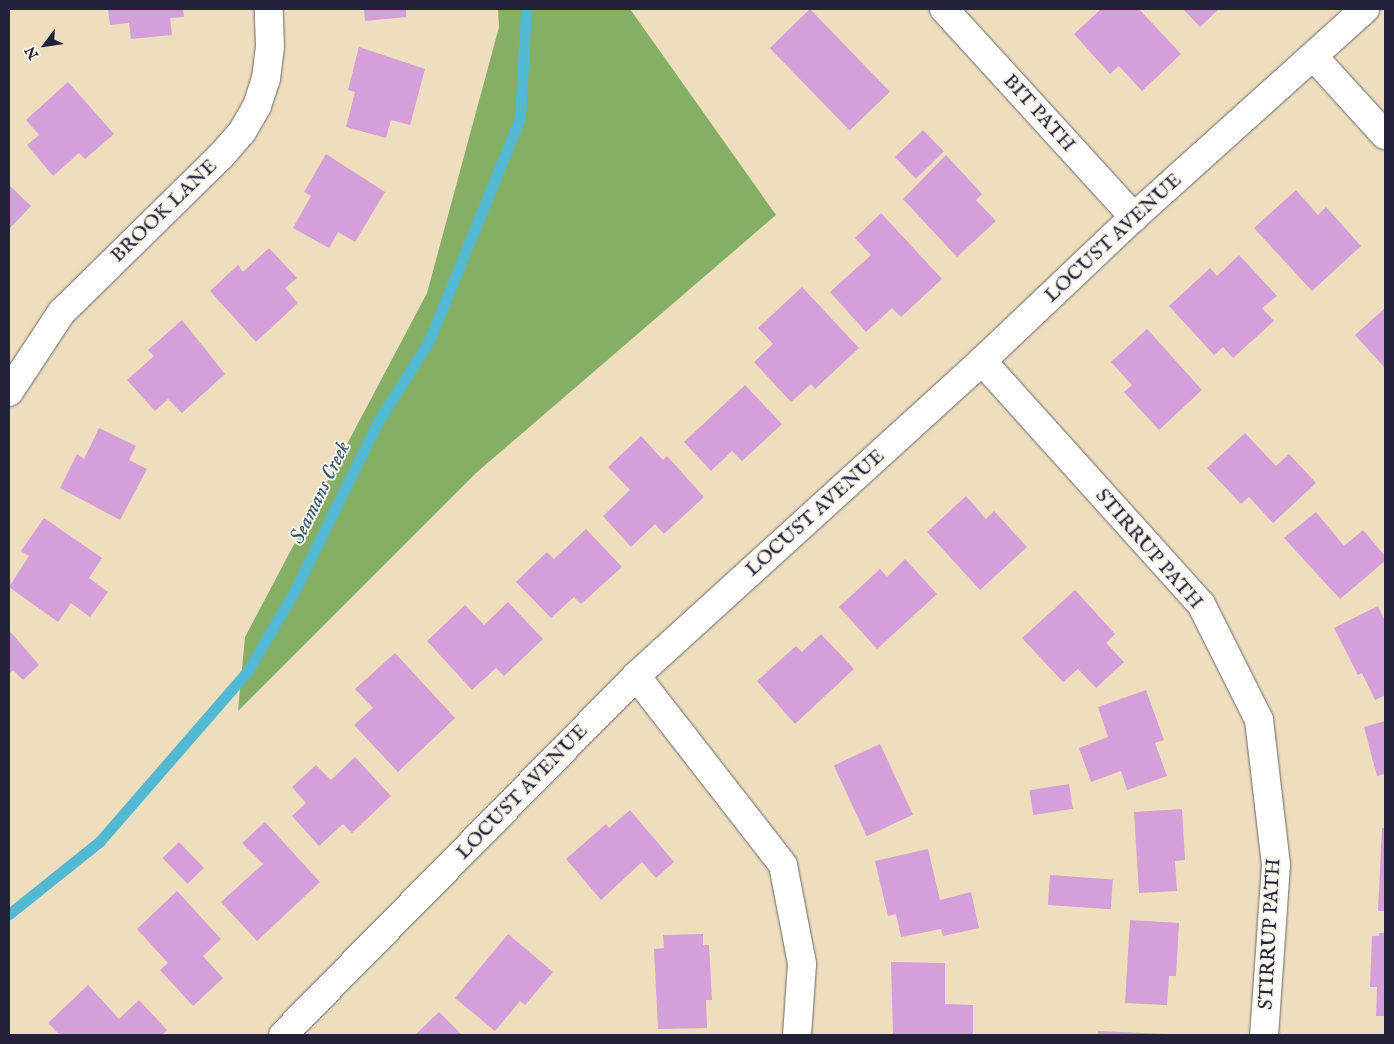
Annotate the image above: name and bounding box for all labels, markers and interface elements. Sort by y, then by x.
north arrow [20,20,70,70]
text: N [21,43,43,63]
street label: BIT PATH [998,69,1080,157]
street label: BROOK LANE [106,154,222,268]
street label: LOCUST AVENUE [1039,168,1187,308]
water label: Seamans Creek [285,438,357,548]
street label: LOCUST AVENUE [741,444,889,582]
street label: STIRRUP PATH [1090,484,1208,614]
street label: LOCUST AVENUE [451,719,593,865]
street label: STIRRUP PATH [1254,858,1286,1010]

